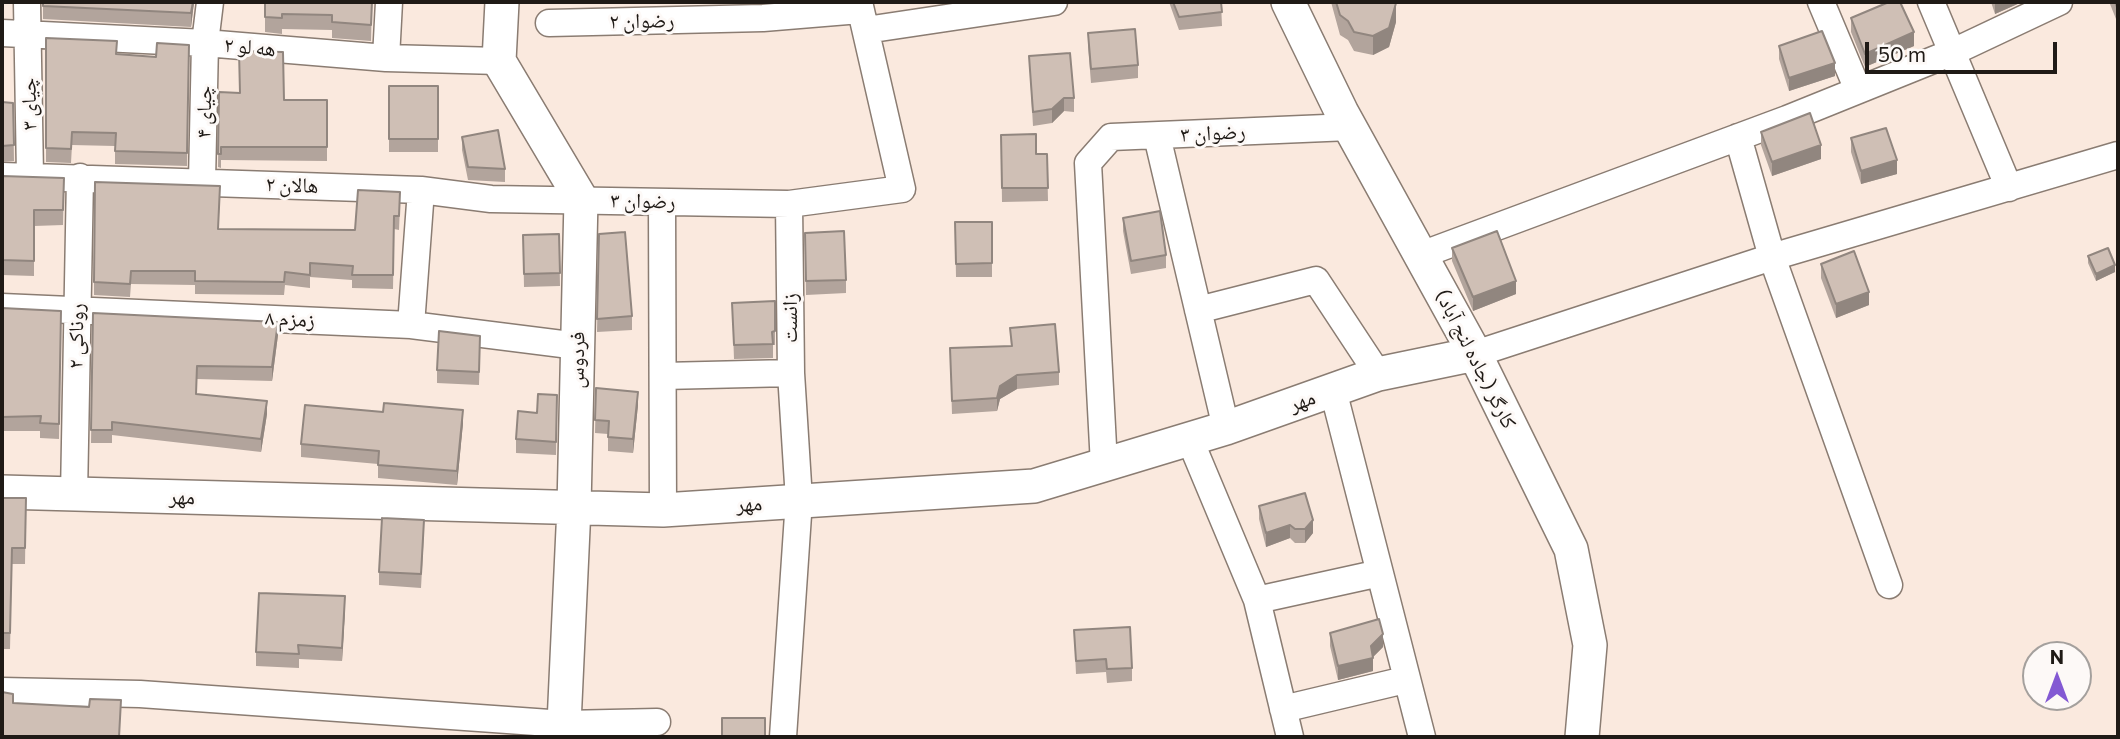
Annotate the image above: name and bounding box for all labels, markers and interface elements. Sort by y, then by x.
street label: رضوان ۲ [609,8,675,34]
scale bar [1868,28,2060,72]
street label: هه لو ۲ [223,32,277,62]
text: 50 m [1878,41,1926,66]
street label: چیای ۳ [16,77,42,131]
street label: چیای ۴ [191,85,217,139]
street label: رضوان ۳ [1180,119,1246,147]
street label: هالان ۲ [265,171,319,199]
street label: رضوان ۳ [610,188,676,214]
street label: کارگر (جاده لنج آباد) [1430,285,1522,433]
street label: زانست [777,293,803,343]
street label: روناکی ۲ [63,303,89,369]
street label: زمزم ۸ [264,305,316,333]
street label: فردوس [564,331,590,389]
street label: مهر [1285,385,1319,417]
street label: مهر [169,484,195,510]
street label: مهر [735,491,763,517]
north arrow [2022,641,2092,711]
text: N [2050,645,2064,668]

